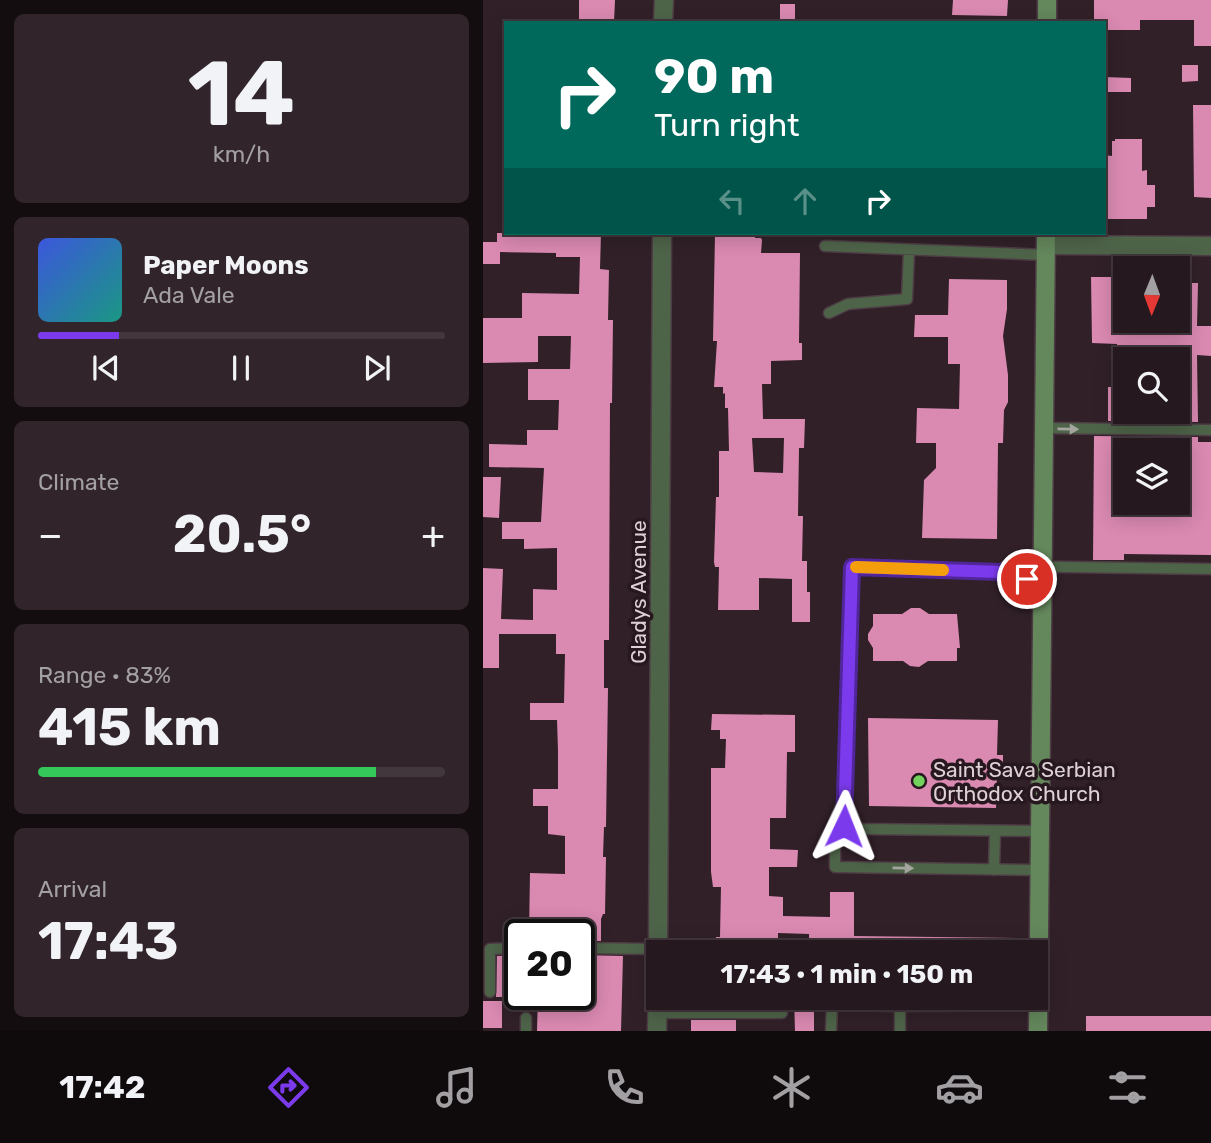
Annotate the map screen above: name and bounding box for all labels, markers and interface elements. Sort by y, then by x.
text: 14 [188,40,295,148]
text: 90 m [654,47,774,105]
icon: right [539,49,630,140]
text: Turn right [654,106,799,144]
text: km/h [213,140,270,168]
icon: left [713,182,751,220]
icon: ahead [786,182,824,220]
icon: right [859,182,897,220]
text: Paper Moons [143,250,309,281]
north arrow [1113,256,1190,332]
map controls [1113,256,1190,515]
text: Ada Vale [143,281,235,309]
button: search [1113,347,1190,424]
icon: previous [87,349,125,387]
icon: pause [222,349,260,387]
icon: next [358,349,396,387]
one-way arrow [1057,423,1079,435]
button: layers [1113,438,1190,515]
text: Climate [38,468,119,496]
text: 20.5° [173,503,311,565]
text: − [38,512,63,558]
text: + [421,512,445,558]
street label: Gladys Avenue [626,520,651,664]
pin [997,549,1057,609]
icon: arrive [1008,560,1046,598]
text: Range · 83% [38,661,171,689]
text: 415 km [38,696,221,758]
place label: Saint Sava Serbian Orthodox Church [933,757,1116,806]
marker: Saint Sava Serbian Orthodox Church [911,773,927,789]
position arrow [807,789,881,863]
one-way arrow [893,862,915,874]
text: Arrival [38,875,107,903]
text: 17:43 [38,910,179,972]
speed limit sign: 20 [504,919,595,1010]
text: 17:43 · 1 min · 150 m [721,959,973,990]
icon: directions [264,1063,313,1112]
icon: music [432,1063,481,1112]
icon: phone [600,1063,649,1112]
icon: climate [767,1063,816,1112]
icon: car [935,1063,984,1112]
icon: filters [1103,1063,1152,1112]
text: 17:42 [59,1068,146,1106]

